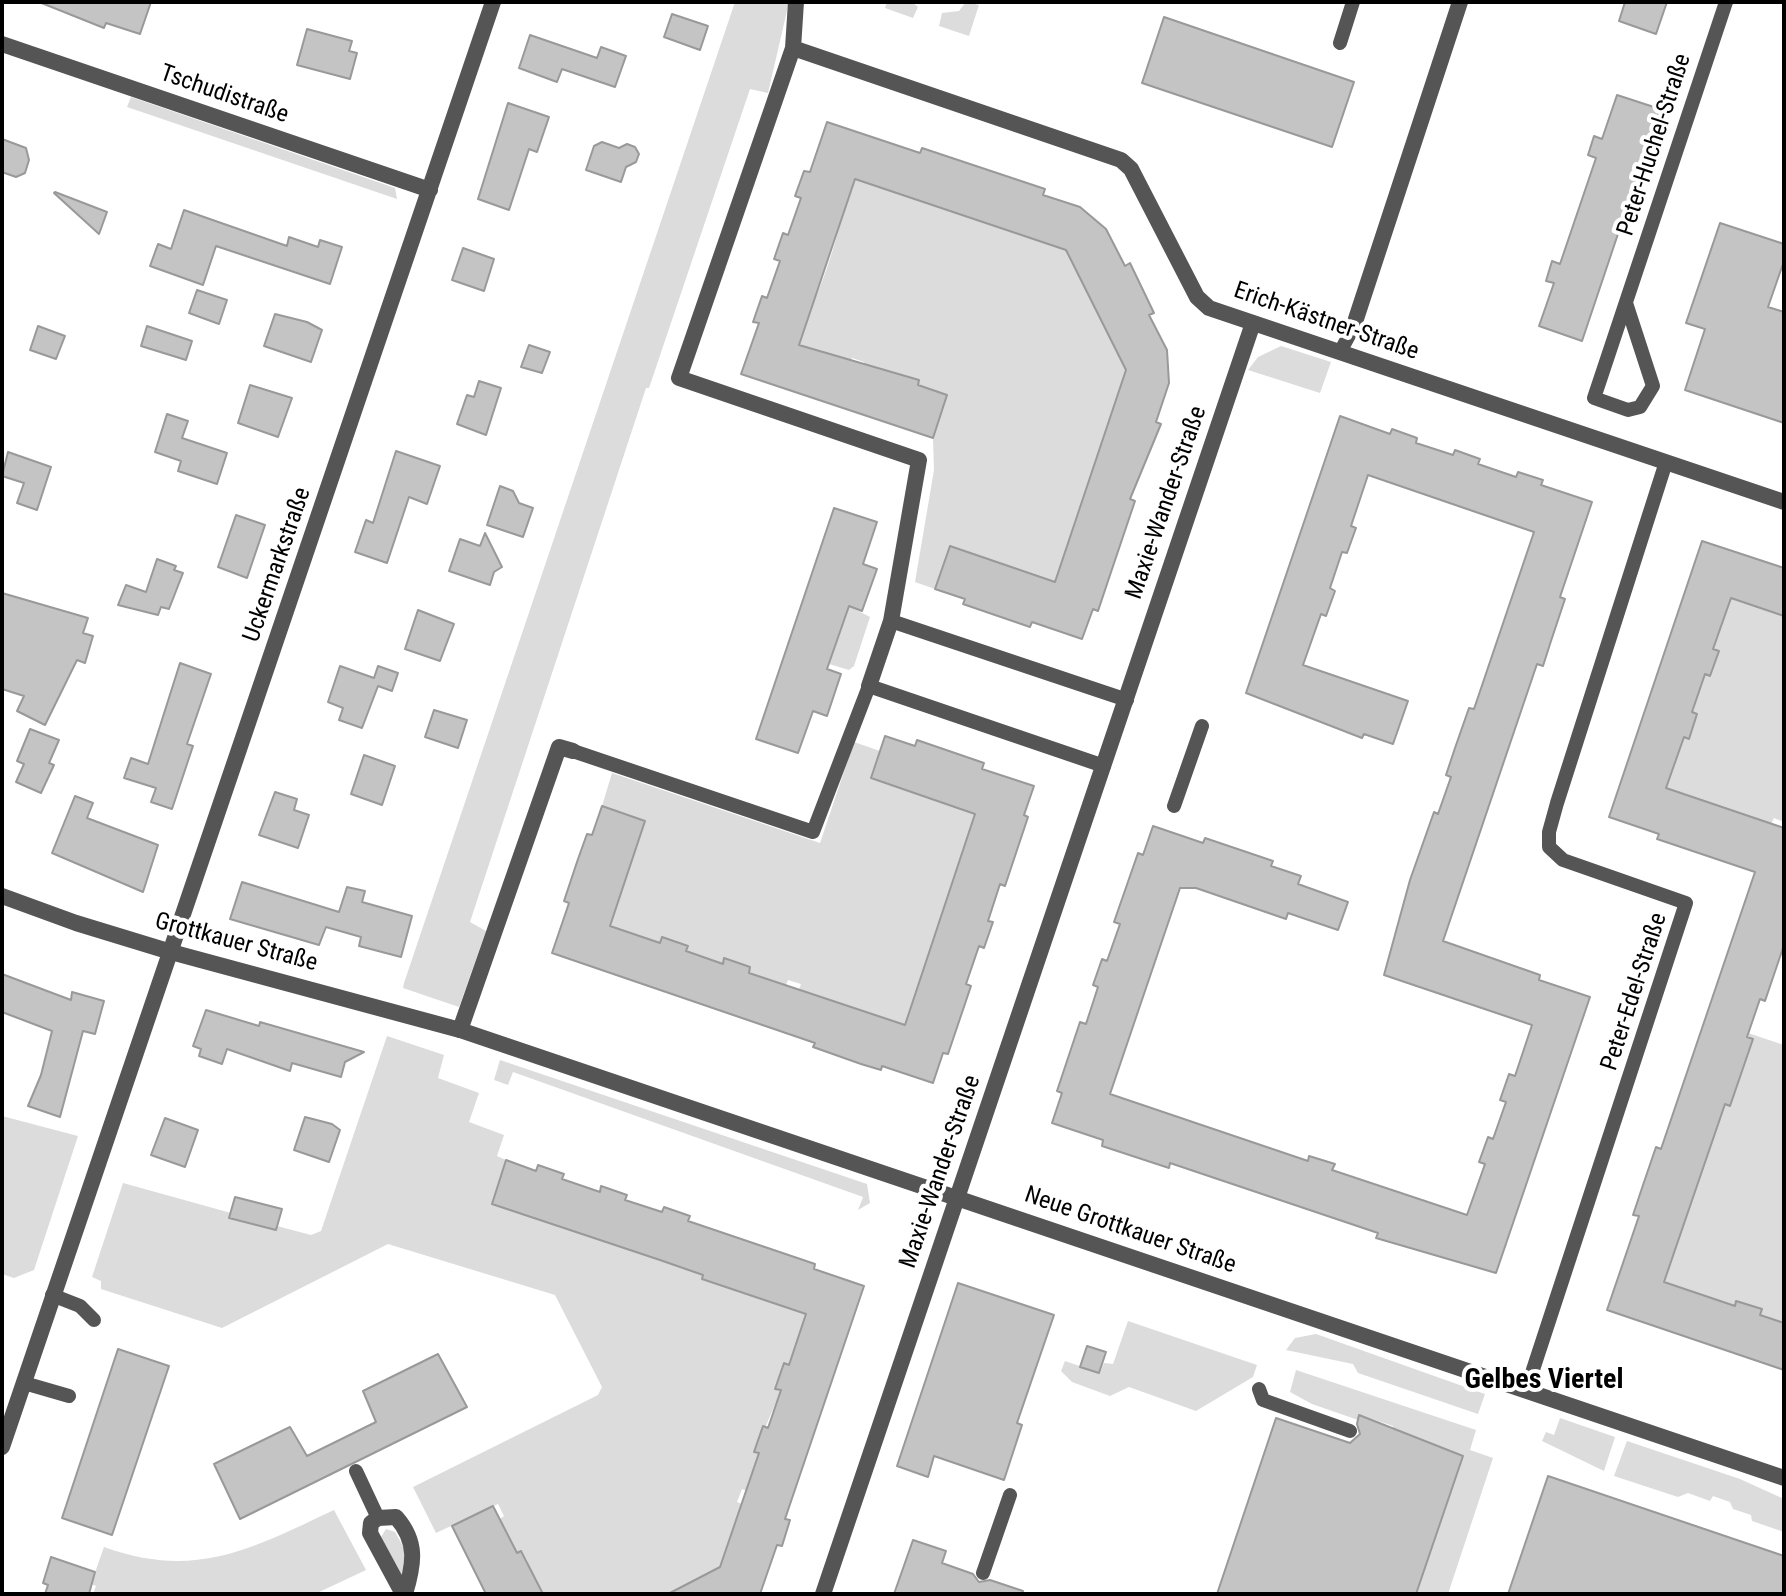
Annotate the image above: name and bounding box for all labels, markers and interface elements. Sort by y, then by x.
street label: Peter-Huchel-Straße [1612,50,1698,240]
street label: Tschudistraße [156,60,292,130]
street label: Erich-Kästner-Straße [1230,277,1422,367]
street label: Maxie-Wander-Straße [1121,403,1213,603]
street label: Uckermarkstraße [238,484,318,646]
street label: Grottkauer Straße [152,907,320,979]
street label: Peter-Edel-Straße [1596,910,1674,1074]
street label: Maxie-Wander-Straße [895,1072,987,1272]
street label: Neue Grottkauer Straße [1021,1181,1239,1281]
district label: Gelbes Viertel [1465,1364,1623,1398]

